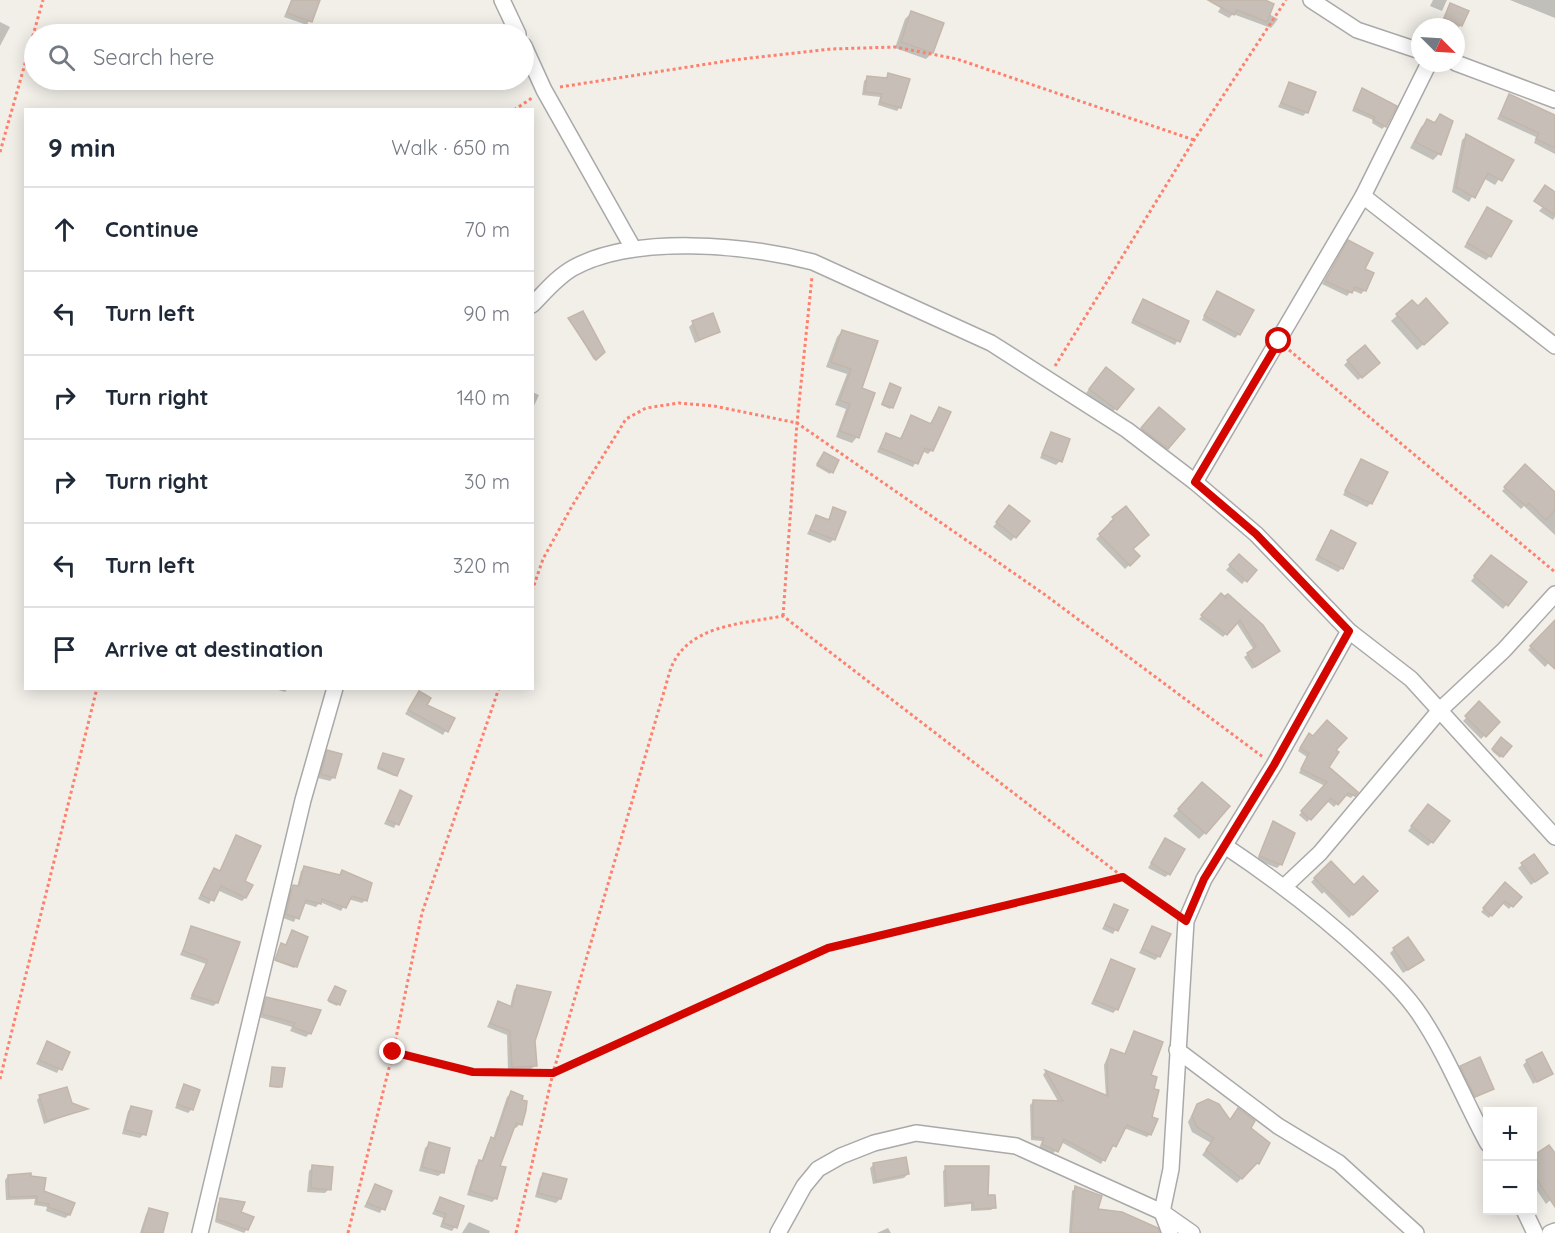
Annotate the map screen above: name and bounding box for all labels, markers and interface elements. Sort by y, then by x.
north arrow [1411,18,1465,72]
search box [24,24,534,90]
icon: search [45,41,78,74]
text: Search here [93,43,214,71]
text: 9 min [48,131,116,164]
text: Walk · 650 m [391,135,510,160]
icon: ahead [48,213,81,246]
text: Continue [105,215,199,243]
text: 70 m [464,217,510,242]
icon: left [48,297,81,330]
text: Turn left [105,299,195,327]
text: 90 m [463,301,510,326]
route start [1265,327,1291,353]
icon: right [48,381,81,414]
text: Turn right [105,383,209,411]
text: 140 m [457,385,510,410]
icon: right [48,465,81,498]
text: Turn right [105,467,209,495]
text: 30 m [464,469,510,494]
icon: left [48,549,81,582]
text: Turn left [105,551,195,579]
text: 320 m [453,553,510,578]
icon: arrive [48,633,81,666]
text: Arrive at destination [105,635,323,663]
route end [379,1038,405,1064]
map controls [1483,1107,1537,1215]
button: + [1483,1107,1537,1161]
button: − [1483,1161,1537,1215]

